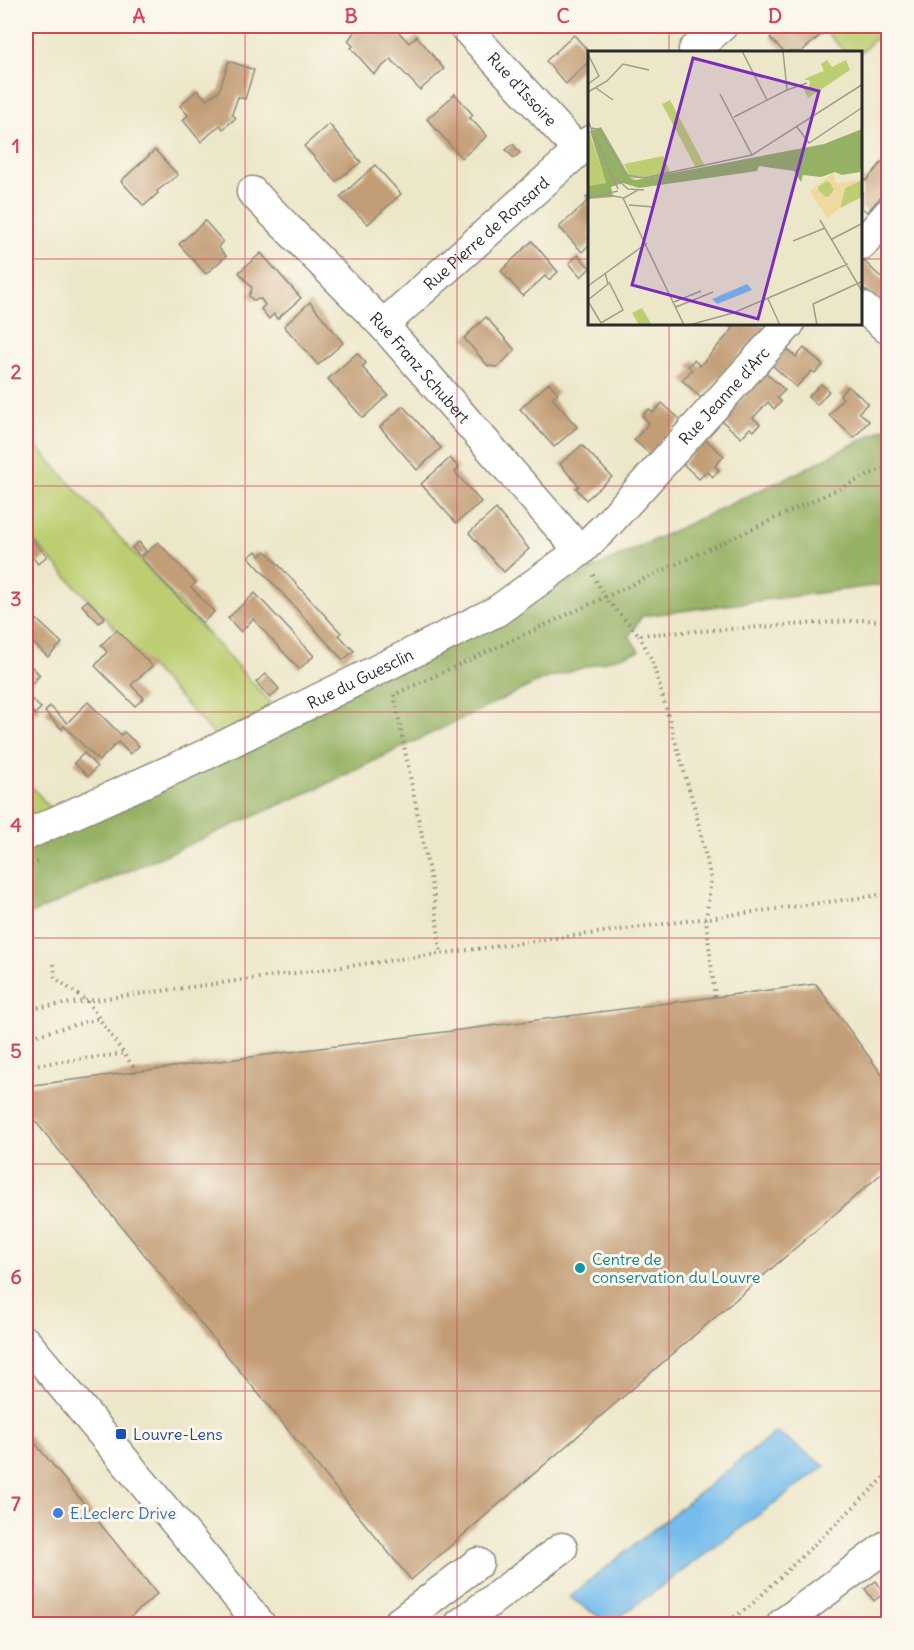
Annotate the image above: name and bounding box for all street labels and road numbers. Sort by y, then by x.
street label: Rue d'Issoire [483,48,561,130]
street label: Rue Pierre de Ronsard [419,172,553,294]
street label: Rue Franz Schubert [366,308,474,428]
street label: Rue Jeanne d'Arc [675,342,774,449]
street label: Rue du Guesclin [304,644,416,713]

